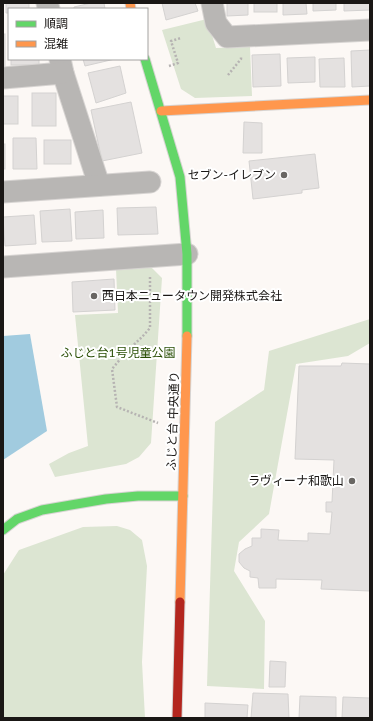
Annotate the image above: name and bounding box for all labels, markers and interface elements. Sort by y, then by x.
legend [8,8,148,60]
text: 順調 [44,16,68,31]
text: 混雑 [44,36,68,51]
place label: セブン-イレブン [188,167,276,182]
marker: セブン-イレブン [279,170,289,180]
place label: 西日本ニュータウン開発株式会社 [102,288,282,303]
marker: 西日本ニュータウン開発株式会社 [89,291,99,301]
park label: ふじと台1号児童公園 [61,345,175,360]
street label: ふじと台 中央通り [163,371,182,471]
place label: ラヴィーナ和歌山 [248,473,344,488]
marker: ラヴィーナ和歌山 [347,476,357,486]

